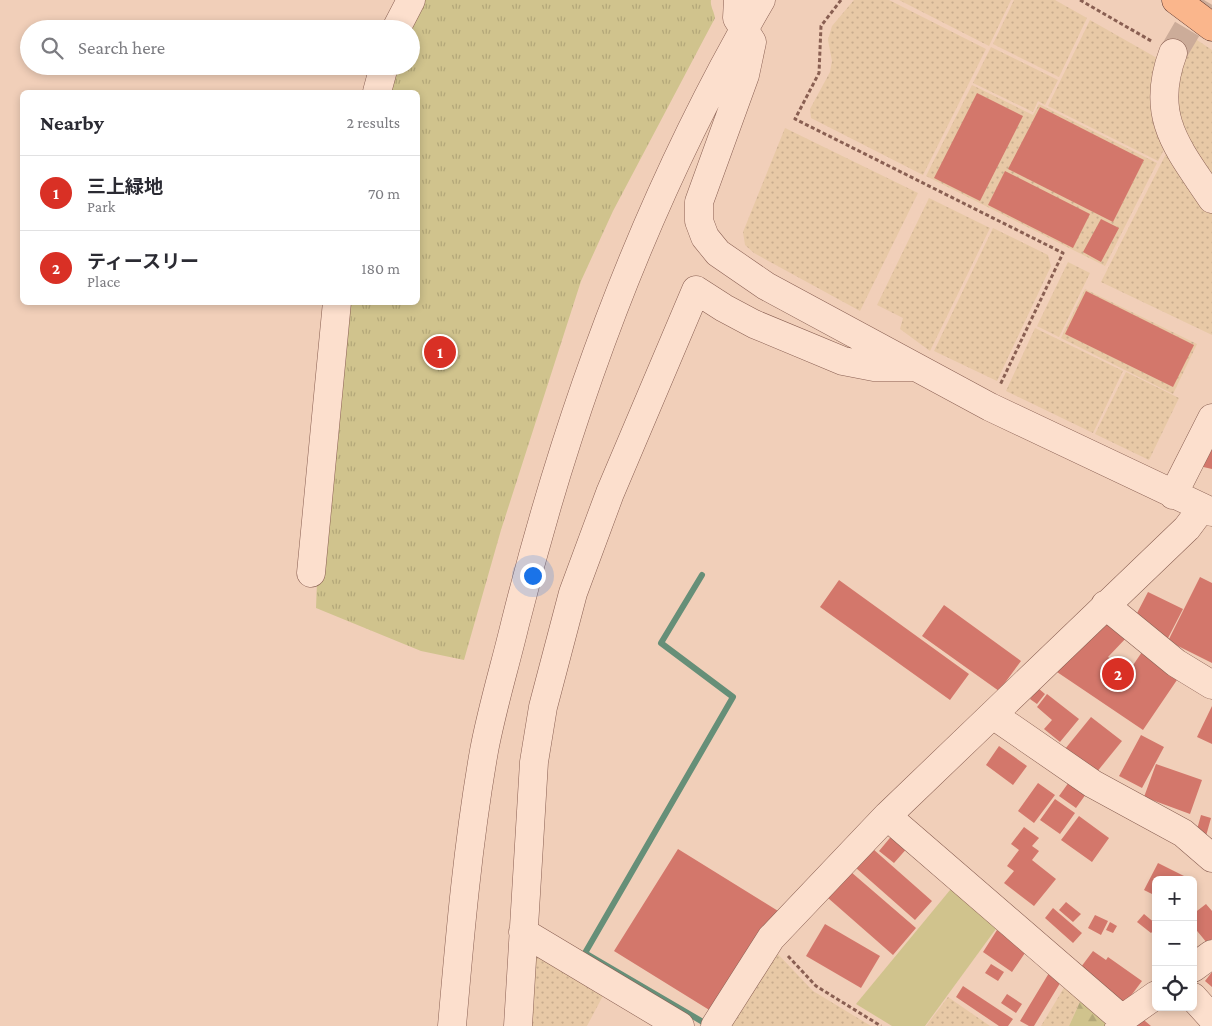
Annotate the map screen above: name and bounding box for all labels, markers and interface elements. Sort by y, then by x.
search box [20,20,420,75]
icon: search [38,34,66,62]
text: Search here [78,37,165,58]
text: Nearby [40,111,104,135]
text: 2 results [347,114,400,131]
text: 三上緑地 [87,176,163,197]
text: 1 [53,185,59,202]
text: 70 m [368,185,400,202]
text: Park [87,198,115,215]
text: ティースリー [87,251,199,272]
text: 2 [52,260,60,277]
text: 180 m [361,260,400,277]
text: Place [87,273,120,290]
pin: 1 [424,333,456,371]
your location [520,563,546,589]
pin: 2 [1102,655,1134,693]
map controls [1152,876,1197,1011]
button: + [1152,876,1197,921]
button: − [1152,921,1197,966]
button: locate [1152,966,1197,1011]

